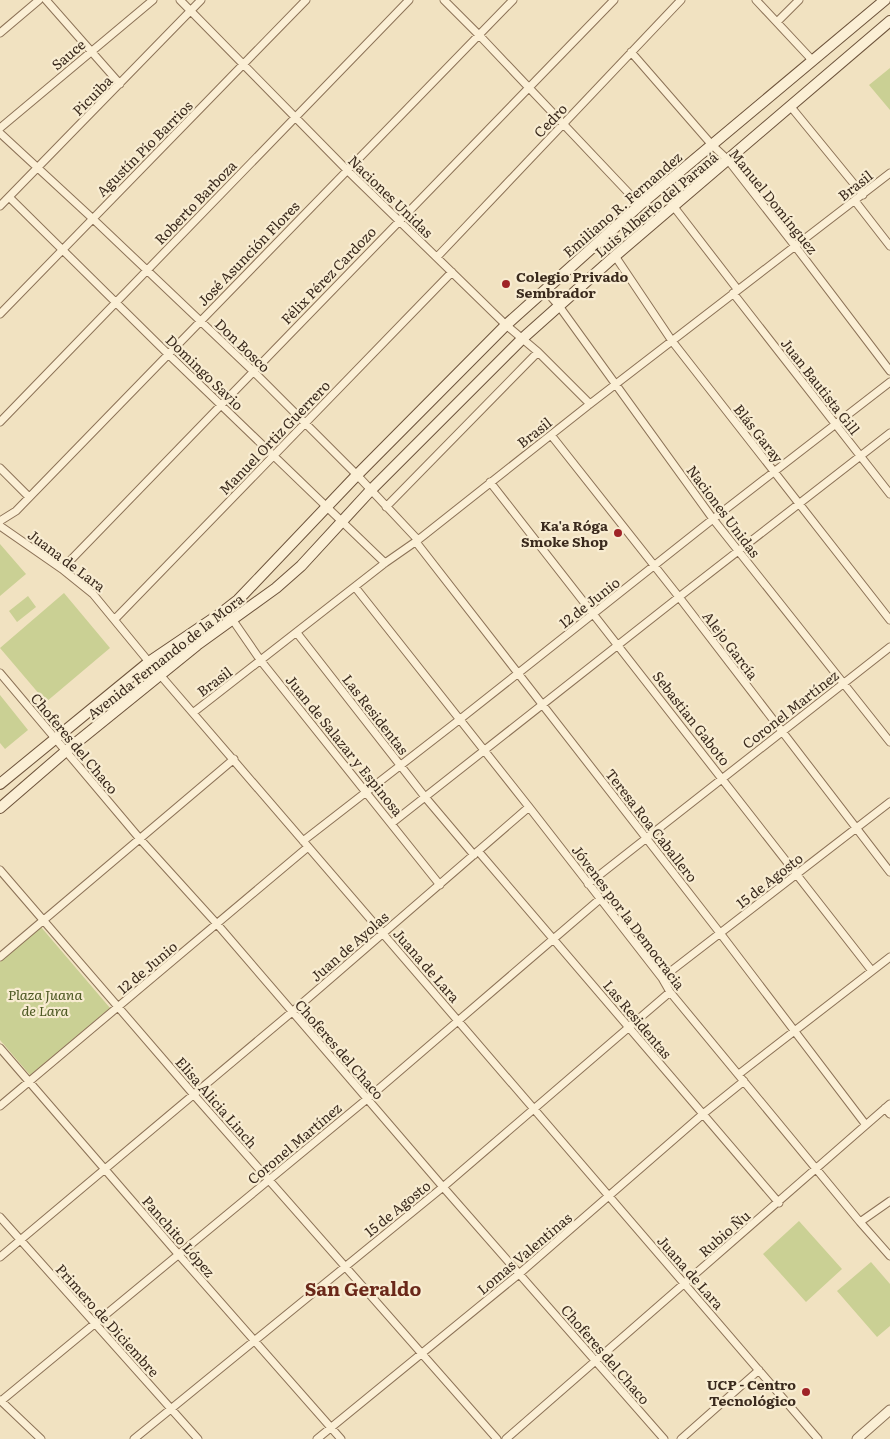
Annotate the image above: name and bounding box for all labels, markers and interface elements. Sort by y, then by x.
street label: Sauce [47,34,89,74]
street label: Picuiba [67,70,117,120]
street label: Agustín Pío Barrios [91,95,197,201]
street label: Cedro [529,99,571,141]
street label: Manuel Domínguez [725,144,823,258]
street label: Luis Alberto del Paraná [590,146,722,261]
street label: Emiliano R. Fernandez [558,147,686,261]
street label: Naciones Unidas [344,150,438,242]
street label: Roberto Barboza [149,155,241,249]
street label: Brasil [833,165,877,205]
street label: José Asunción Flores [193,196,303,310]
street label: Félix Pérez Cardozo [276,222,380,328]
place label: Colegio Privado Sembrador [516,266,629,302]
marker: Colegio Privado Sembrador [500,278,512,290]
street label: Don Bosco [211,314,275,376]
street label: Domingo Savio [162,330,248,414]
street label: Juan Bautista Gill [777,334,865,439]
street label: Manuel Ortiz Guerrero [214,375,334,499]
street label: Blás Garay [730,399,789,467]
street label: Brasil [512,412,556,452]
street label: Naciones Unidas [683,461,765,561]
place label: Ka'a Róga Smoke Shop [521,515,609,551]
street label: Juana de Lara [24,524,110,596]
marker: Ka'a Róga Smoke Shop [612,527,624,539]
street label: 12 de Junio [554,572,624,632]
street label: Avenida Fernando de la Mora [83,588,248,723]
street label: Alejo García [699,607,764,684]
street label: Brasil [192,661,236,701]
street label: Coronel Martínez [738,665,843,753]
street label: Sebastian Gaboto [649,667,735,769]
street label: Juan de Salazar y Espinosa [282,670,409,820]
street label: Las Residentas [338,670,414,758]
street label: Choferes del Chaco [27,688,123,798]
street label: Teresa Roa Caballero [601,764,703,886]
street label: Jóvenes por la Democracia [568,840,690,994]
street label: 15 de Agosto [731,848,807,912]
street label: Juan de Ayolas [306,907,392,985]
street label: Juana de Lara [389,924,465,1007]
street label: 12 de Junio [113,936,181,998]
street label: Las Residentas [599,975,677,1063]
park label: Plaza Juana de Lara [8,984,82,1020]
street label: Choferes del Chaco [291,995,389,1103]
street label: Elisa Alicia Linch [172,1052,262,1152]
street label: Coronel Martínez [243,1097,346,1188]
street label: 15 de Agosto [360,1175,434,1241]
street label: Panchito López [138,1191,220,1281]
street label: Rubio Ñu [694,1205,754,1261]
street label: Lomas Valentinas [472,1207,576,1299]
street label: Juana de Lara [653,1231,729,1314]
street label: Primero de Diciembre [52,1259,164,1381]
district label: San Geraldo [305,1274,421,1302]
street label: Choferes del Chaco [557,1300,655,1408]
place label: UCP - Centro Tecnológico [707,1374,796,1410]
marker: UCP - Centro Tecnológico [800,1386,812,1398]

